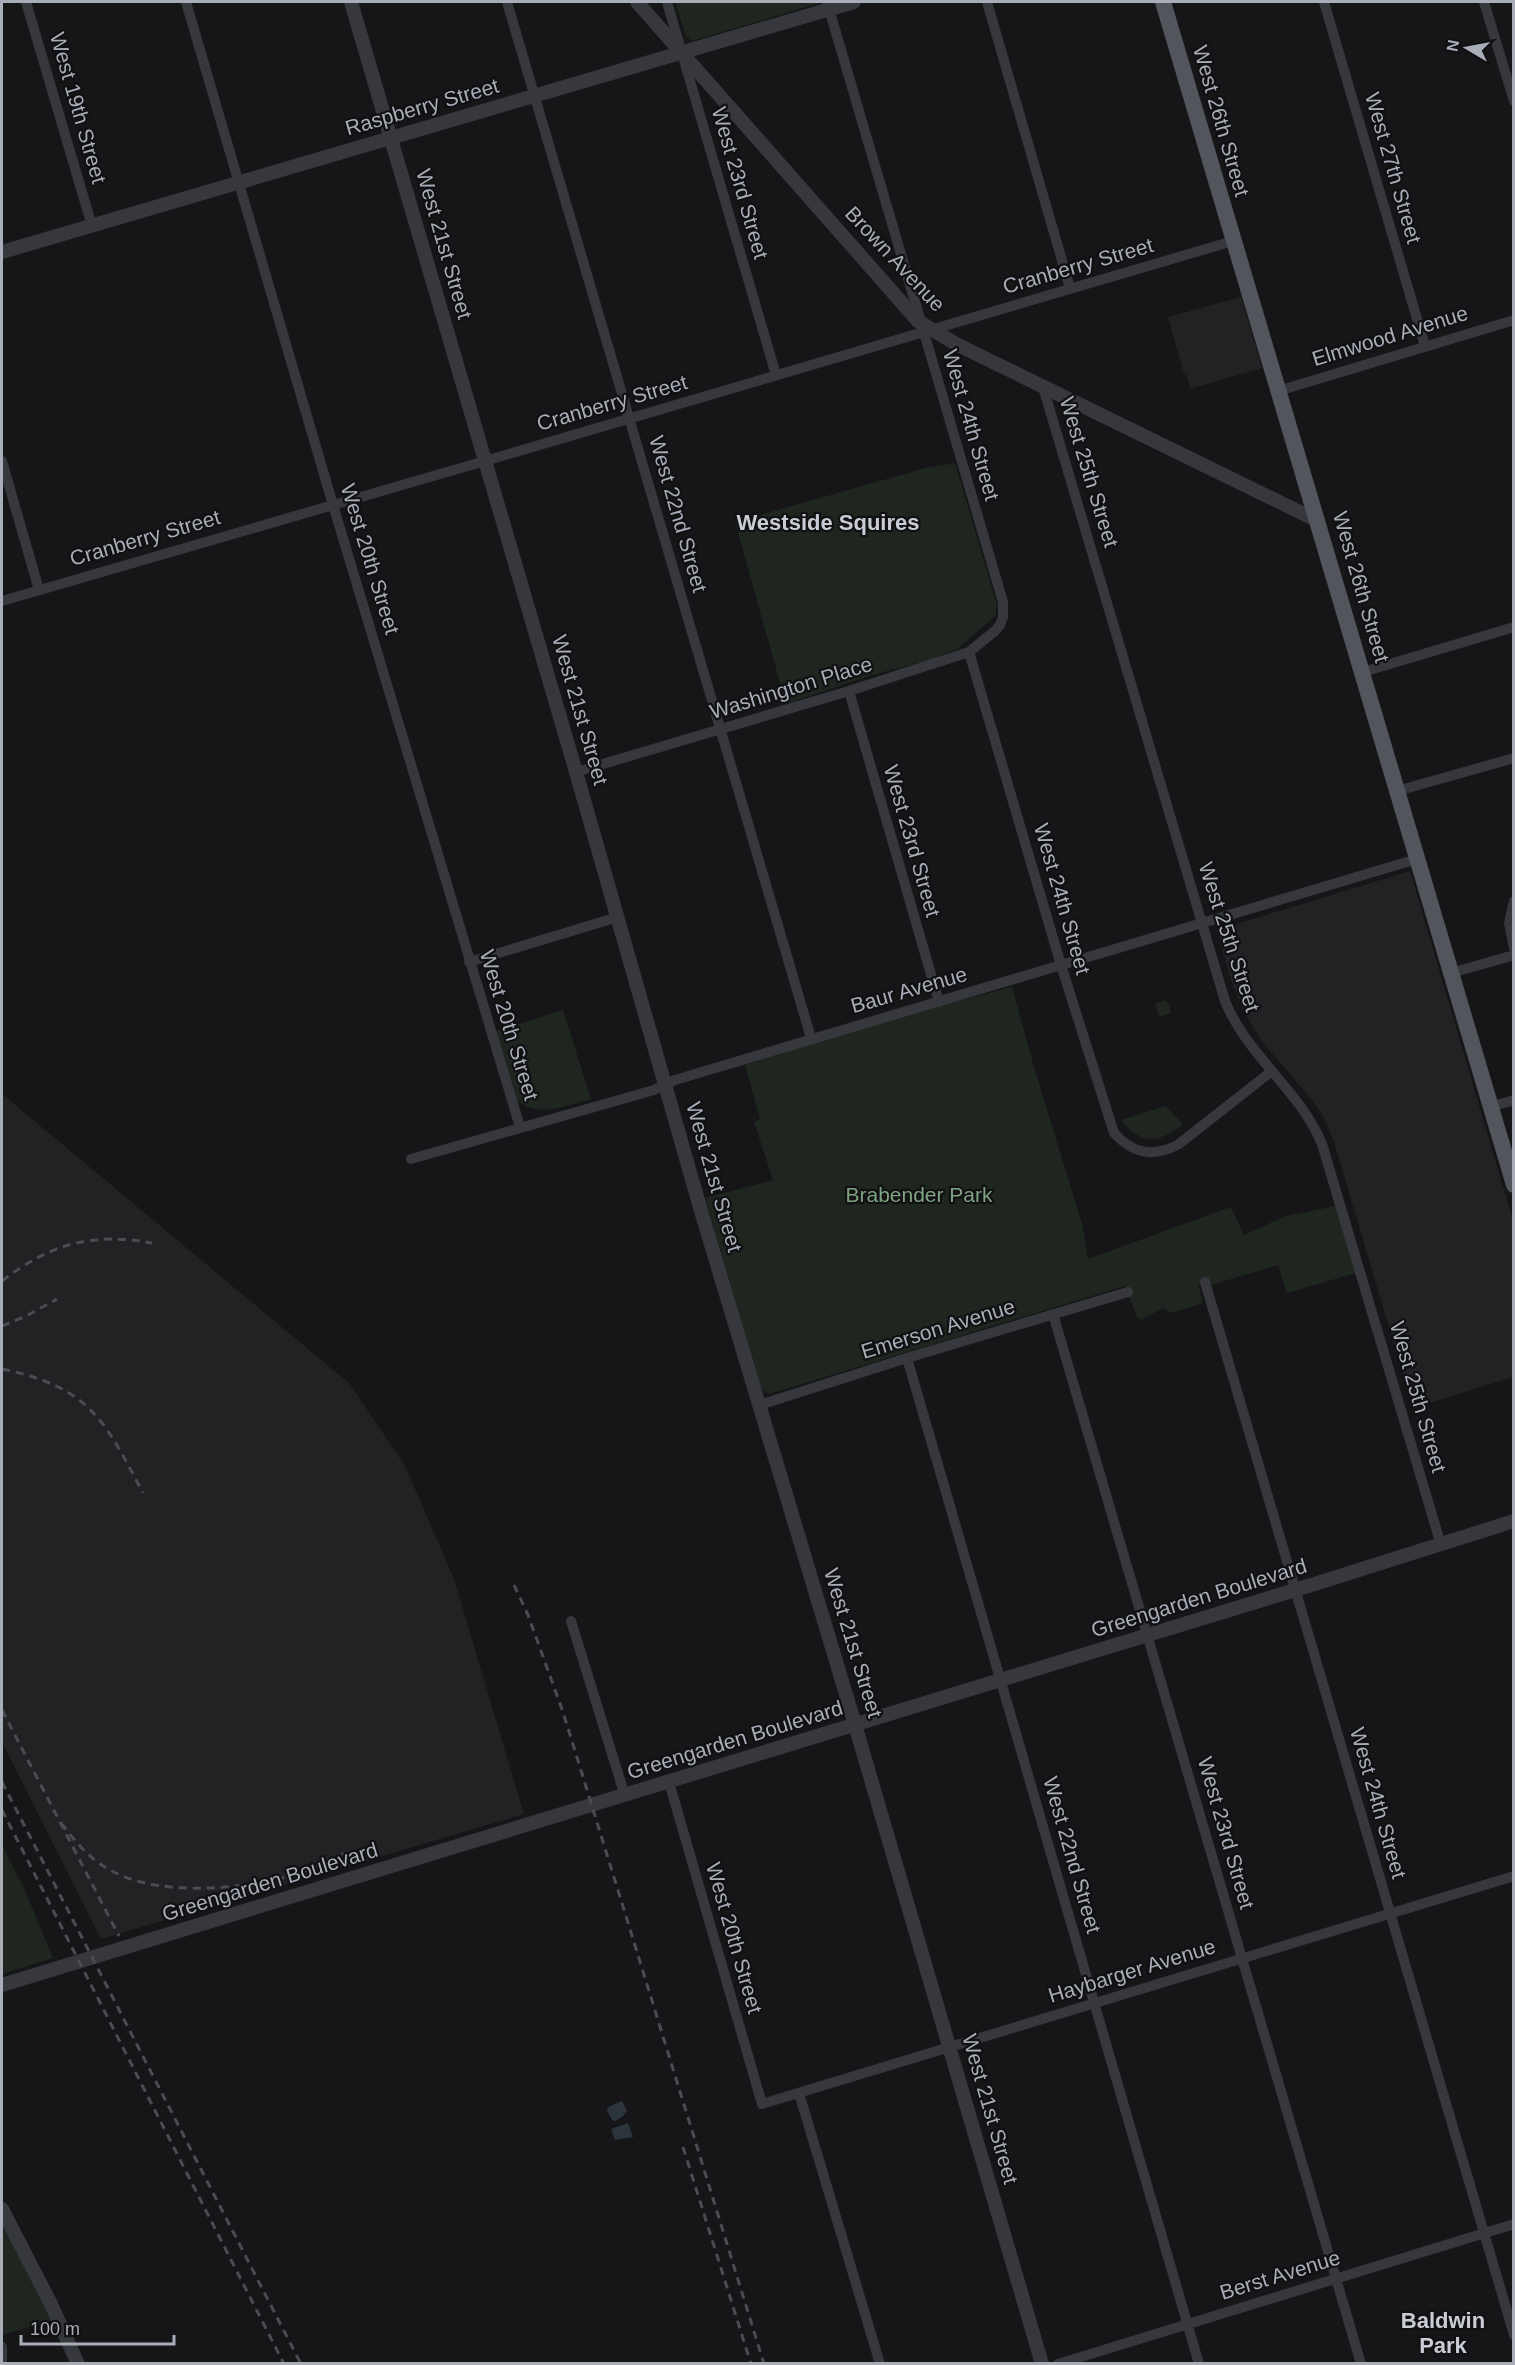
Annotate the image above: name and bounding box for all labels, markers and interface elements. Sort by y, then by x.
north arrow [1437,18,1497,78]
street label: West 19th Street [46,30,111,186]
text: N [1443,38,1462,53]
street label: West 26th Street [1189,43,1254,199]
street label: Raspberry Street [342,74,501,139]
street label: West 27th Street [1361,90,1426,246]
street label: West 23rd Street [708,104,773,262]
street label: West 21st Street [412,166,477,322]
street label: Brown Avenue [841,201,950,316]
street label: Cranberry Street [1000,233,1156,298]
street label: Elmwood Avenue [1309,301,1471,370]
street label: West 24th Street [939,347,1004,503]
street label: Cranberry Street [534,370,690,435]
street label: West 25th Street [1056,394,1123,550]
street label: West 22nd Street [645,433,712,595]
street label: West 20th Street [337,481,404,637]
street label: Cranberry Street [67,505,223,570]
street label: West 26th Street [1329,509,1394,665]
district label: Westside Squires [737,510,920,535]
street label: West 21st Street [548,632,613,788]
street label: Washington Place [707,652,875,723]
street label: West 23rd Street [880,762,945,920]
street label: West 24th Street [1030,821,1095,977]
street label: West 25th Street [1194,859,1265,1015]
street label: West 20th Street [476,947,543,1103]
street label: Baur Avenue [848,962,970,1017]
street label: West 21st Street [682,1099,747,1255]
park label: Brabender Park [845,1183,993,1206]
street label: Emerson Avenue [858,1294,1018,1363]
street label: West 25th Street [1386,1319,1451,1475]
street label: Greengarden Boulevard [1088,1554,1309,1641]
street label: West 21st Street [820,1565,887,1720]
street label: Greengarden Boulevard [624,1696,845,1783]
street label: West 24th Street [1346,1725,1411,1881]
street label: West 23rd Street [1194,1754,1259,1912]
street label: West 22nd Street [1039,1774,1106,1936]
street label: Greengarden Boulevard [159,1838,380,1925]
street label: West 20th Street [702,1860,767,2016]
street label: Haybarger Avenue [1045,1934,1218,2007]
street label: West 21st Street [958,2031,1023,2187]
street label: Berst Avenue [1217,2245,1343,2304]
scale bar [21,2308,174,2346]
district label: Baldwin Park [1401,2308,1485,2358]
text: 100 m [30,2319,80,2339]

